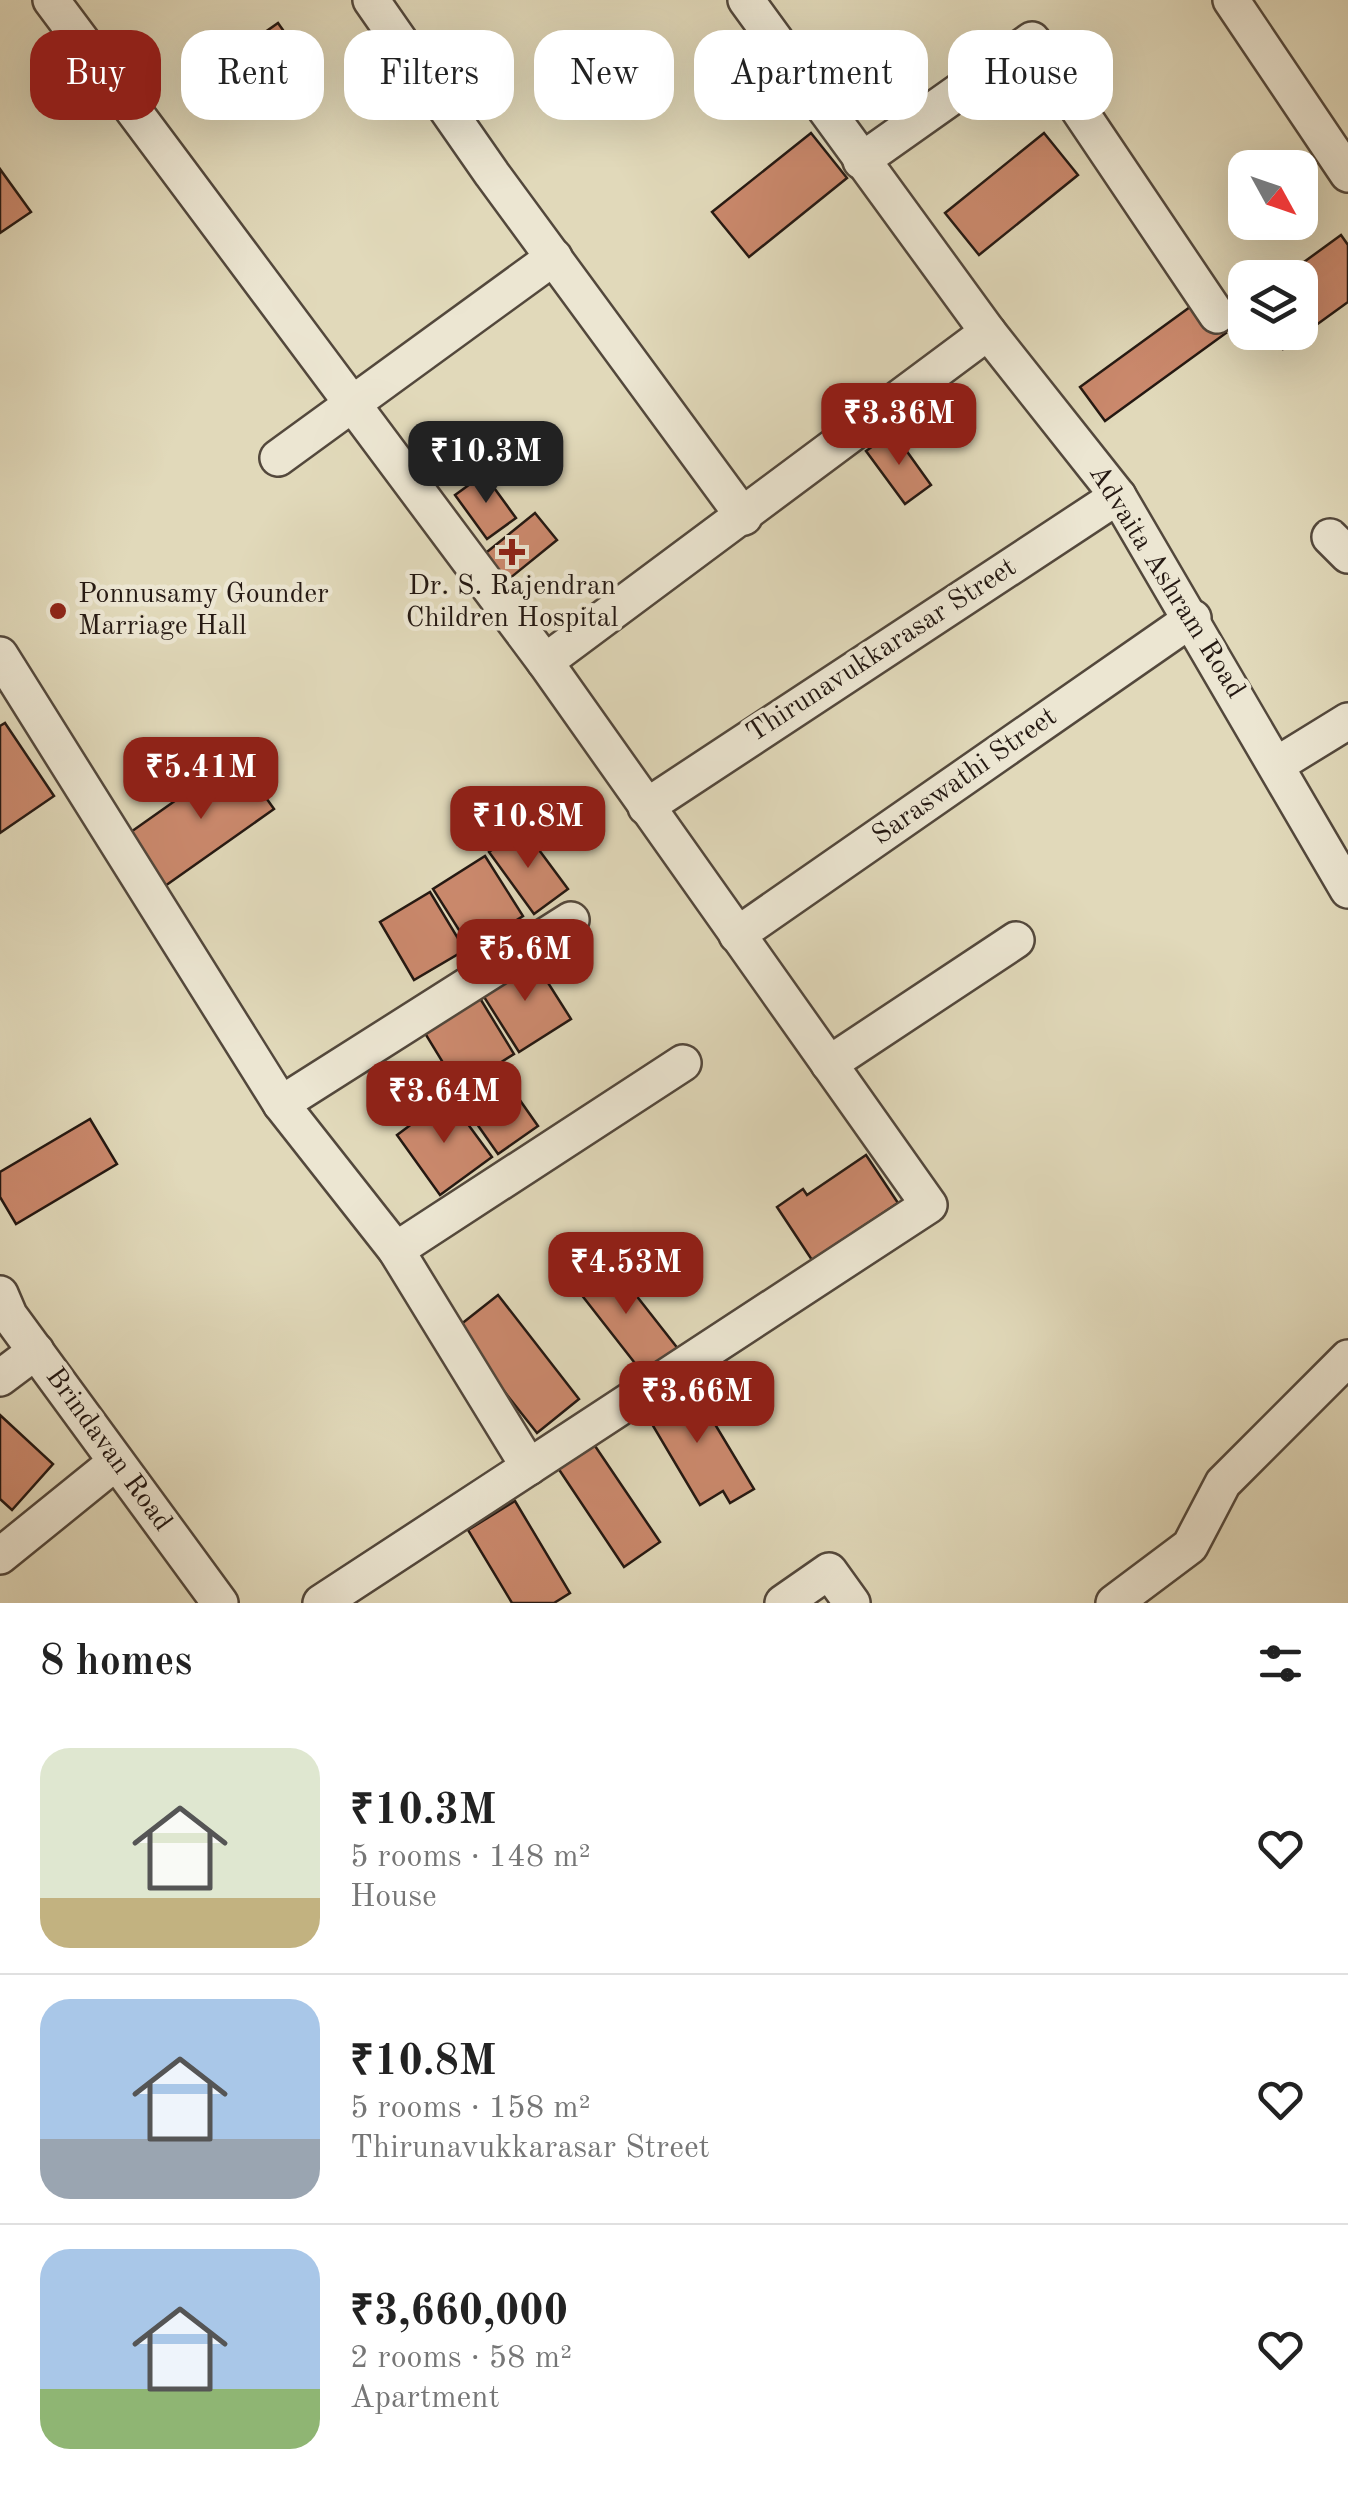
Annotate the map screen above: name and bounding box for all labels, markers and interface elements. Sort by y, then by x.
chip: Buy [30,30,161,120]
chip: Rent [181,30,324,120]
chip: Filters [344,30,514,120]
chip: New [534,30,674,120]
chip: Apartment [694,30,928,120]
chip: House [948,30,1113,120]
north arrow [1228,150,1318,240]
map controls [1228,150,1318,350]
button: layers [1228,260,1318,350]
pin: ₹3.36M [818,383,980,468]
text: ₹3.36M [843,399,955,431]
pin: ₹10.3M [405,421,567,506]
text: ₹10.3M [430,437,542,469]
street label: Advaita Ashram Road [1083,460,1249,704]
marker: Dr. S. Rajendran Children Hospital [499,539,525,565]
street label: Thirunavukkarasar Street [742,554,1022,748]
place label: Dr. S. Rajendran Children Hospital [406,573,618,633]
place label: Ponnusamy Gounder Marriage Hall [78,581,329,641]
marker: Ponnusamy Gounder Marriage Hall [47,600,69,622]
street label: Saraswathi Street [868,703,1062,851]
pin: ₹5.41M [120,737,282,822]
text: ₹5.41M [145,753,257,785]
pin: ₹10.8M [447,786,609,871]
text: ₹10.8M [472,802,584,834]
pin: ₹5.6M [455,919,595,1004]
text: ₹5.6M [479,935,571,967]
pin: ₹3.64M [363,1061,525,1146]
text: ₹3.64M [388,1077,500,1109]
pin: ₹4.53M [545,1232,707,1317]
text: ₹4.53M [570,1248,682,1280]
pin: ₹3.66M [616,1361,778,1446]
street label: Brindavan Road [40,1363,176,1537]
text: ₹3.66M [641,1377,753,1409]
icon: filters [1253,1636,1308,1691]
text: 8 homes [40,1642,192,1684]
icon: home [120,1788,240,1908]
text: ₹10.3M [350,1791,496,1833]
icon: heart [1253,1821,1308,1876]
text: 5 rooms · 148 m² [350,1842,591,1874]
text: House [350,1882,437,1914]
icon: home [120,2039,240,2159]
text: ₹10.8M [350,2042,496,2084]
icon: heart [1253,2072,1308,2127]
text: 5 rooms · 158 m² [350,2093,591,2125]
text: Thirunavukkarasar Street [350,2133,710,2165]
icon: home [120,2289,240,2409]
text: ₹3,660,000 [350,2292,568,2334]
icon: heart [1253,2322,1308,2377]
text: 2 rooms · 58 m² [350,2343,572,2375]
text: Apartment [350,2383,500,2415]

